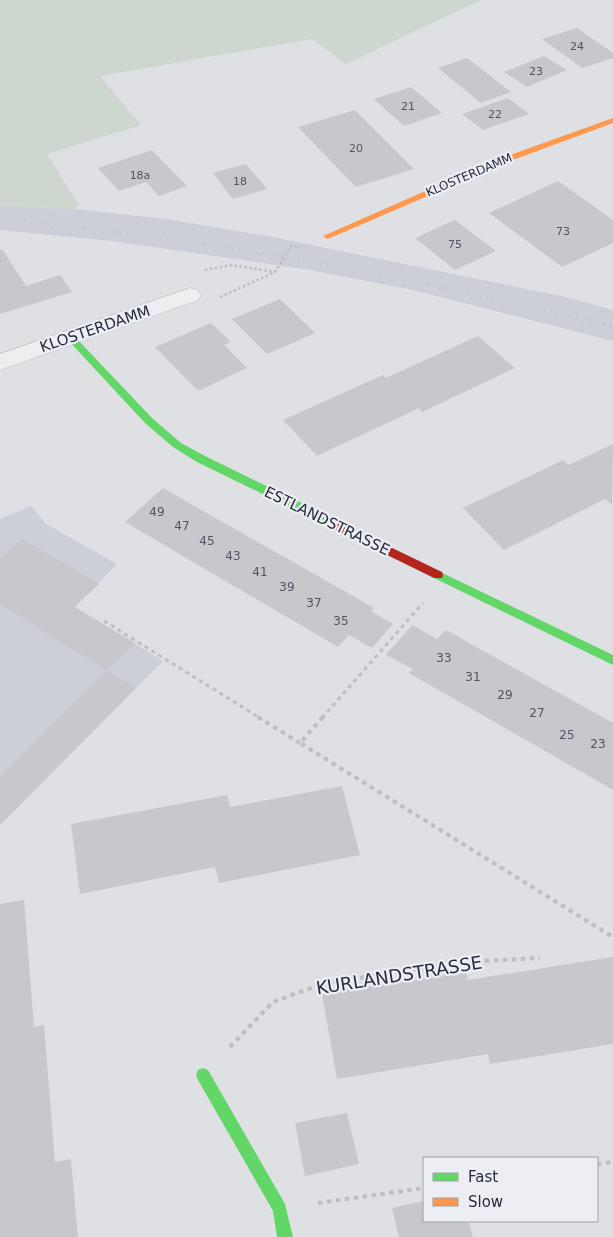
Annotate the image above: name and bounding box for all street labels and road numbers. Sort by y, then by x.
street label: KLOSTERDAMM [424,151,514,199]
street label: KLOSTERDAMM [37,302,153,356]
street label: ESTLANDSTRASSE [261,483,393,559]
street label: KURLANDSTRASSE [314,952,484,998]

